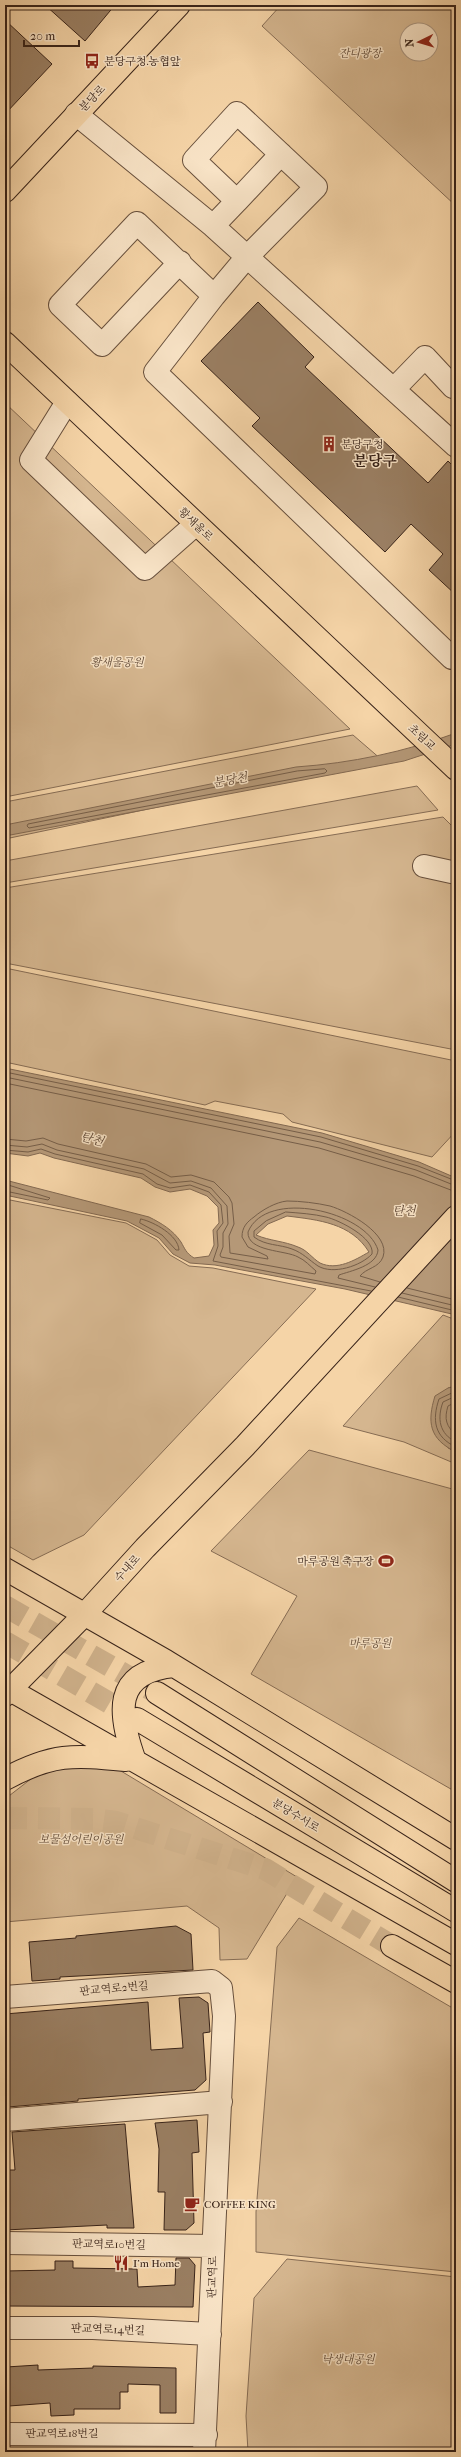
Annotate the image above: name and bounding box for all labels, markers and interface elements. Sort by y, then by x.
scale bar [24,22,79,48]
north arrow [399,22,439,62]
text: 20 m [30,29,55,43]
text: N [403,37,416,48]
park label: 잔디광장 [339,47,384,60]
bus stop icon: 분당구청.농협앞 [83,52,101,70]
place label: 분당구청.농협앞 [104,55,181,68]
street label: 분당로 [77,82,108,114]
building icon: 분당구청 [320,435,338,453]
place label: 분당구청 [341,438,384,451]
district label: 분당구 [353,452,397,470]
street label: 황새울로 [176,505,216,544]
park label: 황새울공원 [90,656,145,669]
street label: 초림교 [406,722,438,753]
water label: 분당천 [212,770,250,790]
water label: 탄천 [79,1129,106,1149]
water label: 탄천 [392,1204,417,1218]
street label: 수내로 [112,1552,143,1585]
sports icon: 마루공원 축구장 [377,1552,395,1570]
place label: 마루공원 축구장 [297,1555,374,1568]
park label: 마루공원 [349,1637,393,1650]
street label: 분당수서로 [270,1796,322,1835]
park label: 보물섬어린이공원 [38,1833,125,1846]
street label: 판교역로2번길 [79,1979,149,1998]
cafe icon: COFFEE KING [183,2195,201,2213]
place label: COFFEE KING [204,2198,276,2211]
street label: 판교역로10번길 [72,2237,146,2252]
restaurant icon: I'm Home [112,2254,130,2272]
street label: 판교역로 [205,2255,220,2298]
place label: I'm Home [133,2257,180,2270]
street label: 판교역로14번길 [71,2322,145,2337]
park label: 낙생대공원 [321,2353,376,2366]
street label: 판교역로18번길 [25,2427,99,2440]

